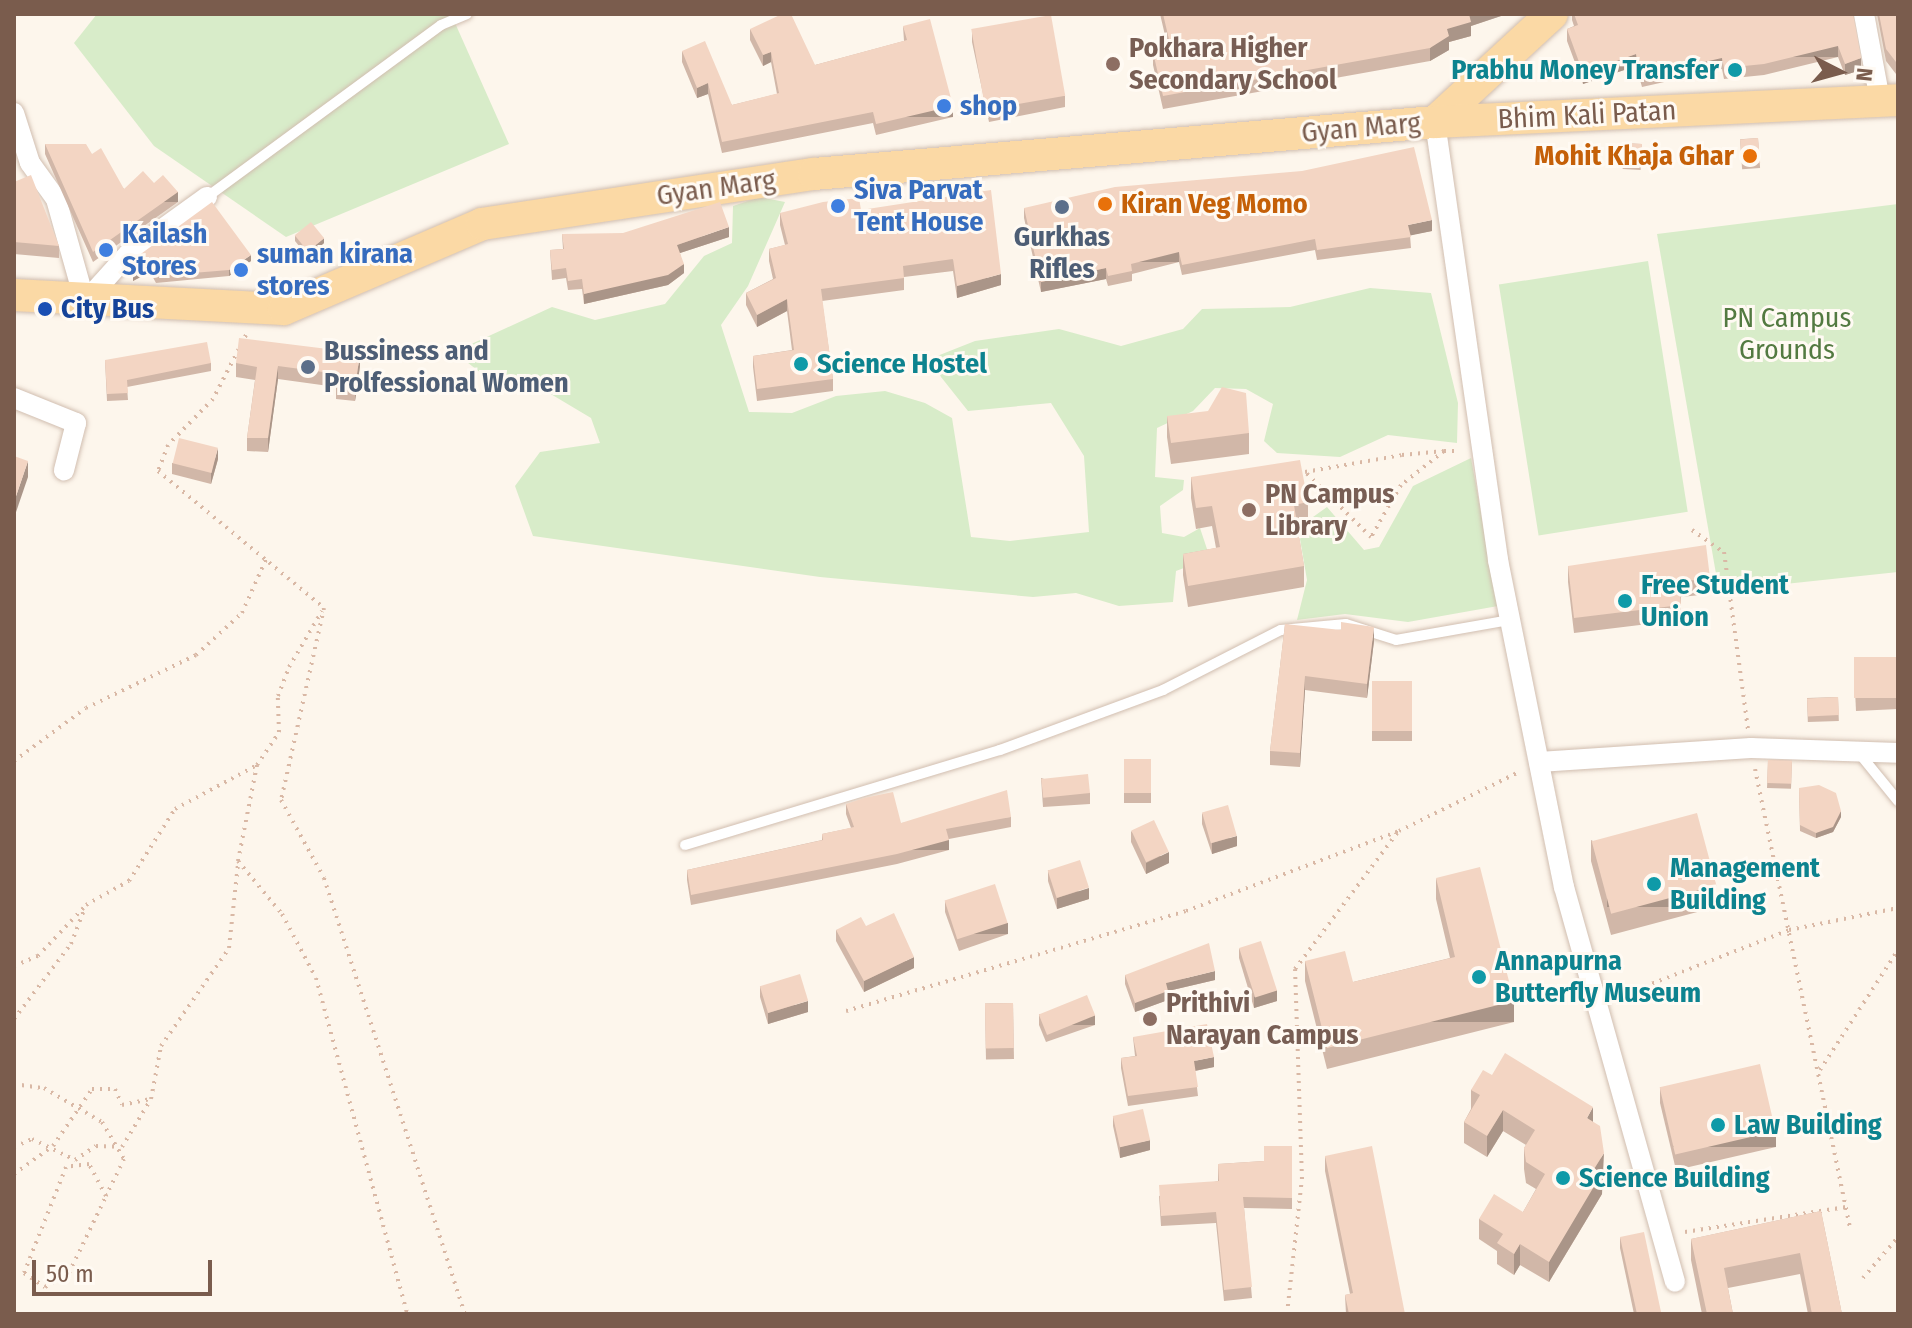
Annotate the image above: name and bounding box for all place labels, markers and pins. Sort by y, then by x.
place label: Pokhara Higher Secondary School [1129,31,1337,97]
place label: Prabhu Money Transfer [1451,53,1719,87]
marker: Pokhara Higher Secondary School [1104,55,1122,73]
marker: Prabhu Money Transfer [1726,61,1744,79]
place label: shop [960,89,1017,123]
marker: shop [935,97,953,115]
place label: Mohit Khaja Ghar [1534,139,1734,173]
marker: Mohit Khaja Ghar [1741,147,1759,165]
place label: Siva Parvat Tent House [854,173,984,239]
place label: Kiran Veg Momo [1121,187,1308,221]
marker: Kiran Veg Momo [1096,195,1114,213]
marker: Siva Parvat Tent House [829,197,847,215]
marker: Gurkhas Rifles [1053,198,1071,216]
place label: Kailash Stores [122,217,207,283]
place label: Gurkhas Rifles [1014,220,1110,286]
place label: suman kirana stores [257,237,413,303]
marker: Kailash Stores [97,241,115,259]
marker: suman kirana stores [232,261,250,279]
place label: City Bus [61,292,154,326]
marker: City Bus [36,300,54,318]
place label: Bussiness and Prolfessional Women [324,334,569,400]
place label: Science Hostel [817,347,987,381]
marker: Science Hostel [792,355,810,373]
marker: Bussiness and Prolfessional Women [299,358,317,376]
place label: PN Campus Library [1265,477,1394,543]
marker: PN Campus Library [1240,501,1258,519]
place label: Free Student Union [1641,568,1789,634]
marker: Free Student Union [1616,592,1634,610]
place label: Management Building [1670,851,1820,917]
marker: Management Building [1645,875,1663,893]
place label: Annapurna Butterfly Museum [1495,944,1701,1010]
marker: Annapurna Butterfly Museum [1470,968,1488,986]
place label: Prithivi Narayan Campus [1166,986,1358,1052]
marker: Prithivi Narayan Campus [1141,1010,1159,1028]
place label: Law Building [1734,1108,1882,1142]
marker: Law Building [1709,1116,1727,1134]
place label: Science Building [1579,1161,1770,1195]
marker: Science Building [1554,1169,1572,1187]

